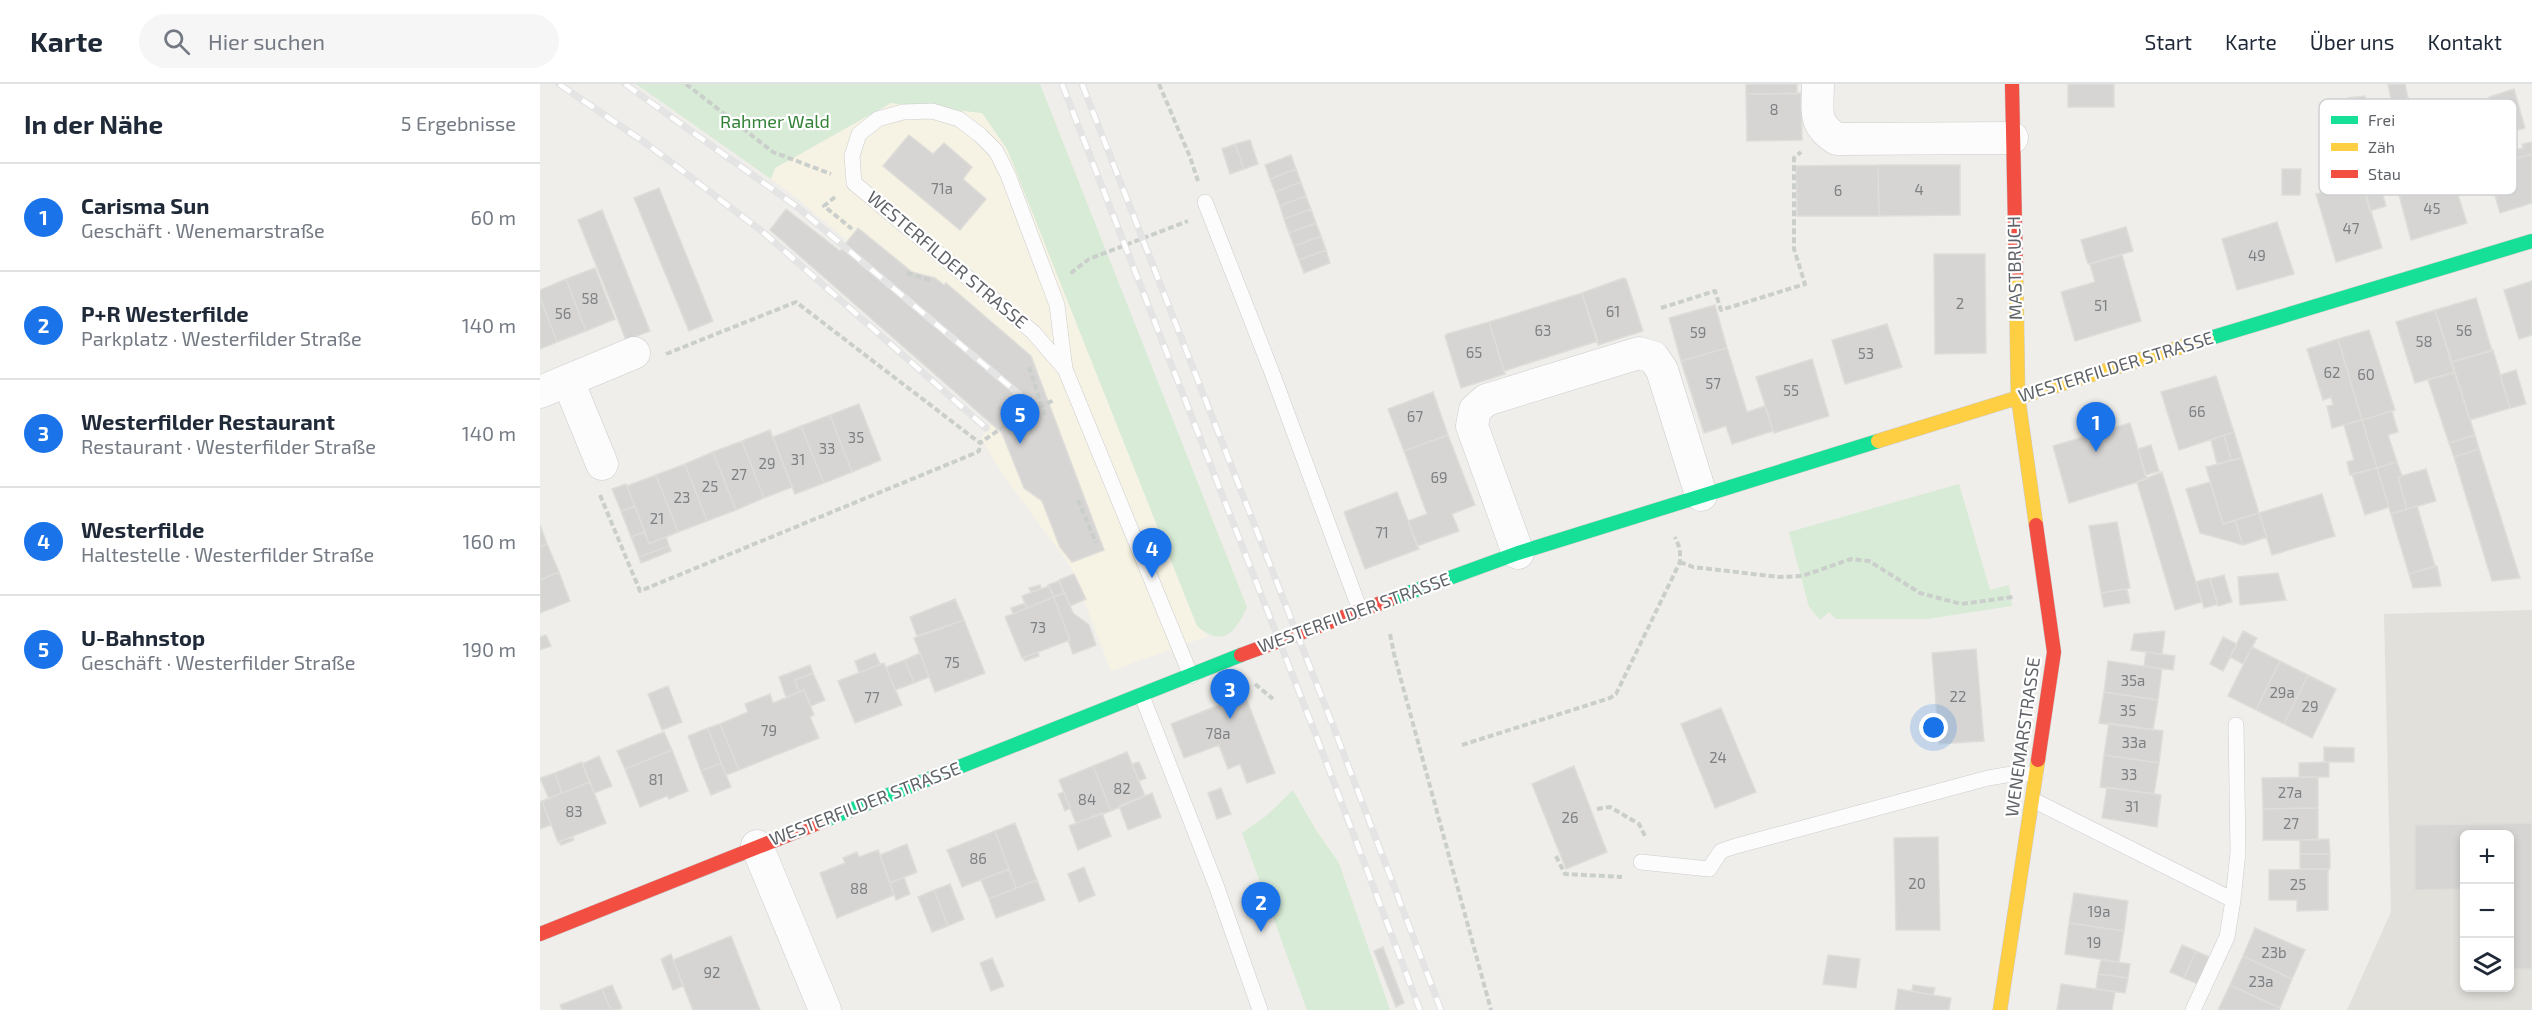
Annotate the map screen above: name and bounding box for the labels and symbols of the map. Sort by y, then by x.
legend [2319,99,2517,195]
house number: 8 [1769,100,1779,118]
park label: Rahmer Wald [720,110,830,132]
text: Frei [2368,110,2395,129]
text: Zäh [2368,137,2395,156]
text: Stau [2368,164,2401,183]
house number: 71a [931,179,953,197]
house number: 4 [1914,180,1924,198]
house number: 6 [1834,181,1842,199]
street label: WESTERFILDER STRASSE [863,186,1032,333]
house number: 45 [2423,199,2441,217]
street label: MASTBRUCH [2002,216,2026,320]
house number: 47 [2343,219,2360,237]
house number: 49 [2248,246,2266,264]
house number: 58 [581,289,599,307]
house number: 2 [1956,294,1964,312]
house number: 51 [2094,296,2108,314]
house number: 61 [1606,302,1620,320]
house number: 56 [555,304,571,322]
house number: 63 [1535,321,1551,339]
house number: 56 [2456,321,2472,339]
house number: 59 [1690,323,1706,341]
street label: WESTERFILDER STRASSE [2015,326,2216,406]
house number: 58 [2415,332,2433,350]
house number: 65 [1466,343,1482,361]
house number: 53 [1858,344,1874,362]
house number: 62 [2323,363,2341,381]
house number: 60 [2357,365,2375,383]
house number: 57 [1705,374,1721,392]
house number: 55 [1783,381,1799,399]
pin: 5 [1000,394,1040,444]
pin: 1 [2076,402,2116,452]
house number: 66 [2188,402,2206,420]
house number: 67 [1407,407,1423,425]
house number: 35 [848,428,864,446]
house number: 33 [819,439,835,457]
house number: 31 [791,450,805,468]
house number: 29 [758,454,776,472]
house number: 27 [731,465,747,483]
house number: 69 [1430,468,1448,486]
house number: 25 [702,477,718,495]
house number: 23 [674,488,690,506]
house number: 21 [650,509,664,527]
house number: 71 [1375,523,1389,541]
pin: 4 [1132,528,1172,578]
street label: WESTERFILDER STRASSE [1255,567,1453,657]
house number: 73 [1030,618,1046,636]
house number: 75 [944,653,960,671]
street label: WENEMARSTRASSE [2000,656,2044,818]
pin: 3 [1210,670,1250,719]
house number: 35a [2121,671,2145,689]
house number: 29a [2269,683,2295,701]
house number: 22 [1950,687,1966,705]
house number: 77 [864,688,880,706]
house number: 29 [2301,697,2319,715]
house number: 35 [2120,701,2136,719]
your location [1919,713,1948,742]
house number: 79 [761,721,777,739]
house number: 78a [1205,724,1231,742]
house number: 33a [2122,733,2146,751]
house number: 24 [1709,748,1727,766]
street label: WESTERFILDER STRASSE [766,756,963,850]
house number: 33 [2121,765,2137,783]
house number: 81 [648,770,664,788]
house number: 82 [1113,779,1131,797]
house number: 27a [2278,783,2302,801]
house number: 84 [1078,790,1096,808]
house number: 31 [2125,797,2139,815]
house number: 83 [565,802,583,820]
house number: 26 [1561,808,1579,826]
house number: 27 [2283,814,2299,832]
house number: 86 [969,849,987,867]
house number: 20 [1908,874,1926,892]
house number: 25 [2290,875,2306,893]
house number: 88 [850,879,868,897]
pin: 2 [1242,882,1280,932]
house number: 19a [2088,902,2110,920]
house number: 19 [2087,933,2101,951]
house number: 23b [2261,943,2287,961]
house number: 92 [703,963,721,981]
house number: 23a [2248,972,2274,990]

